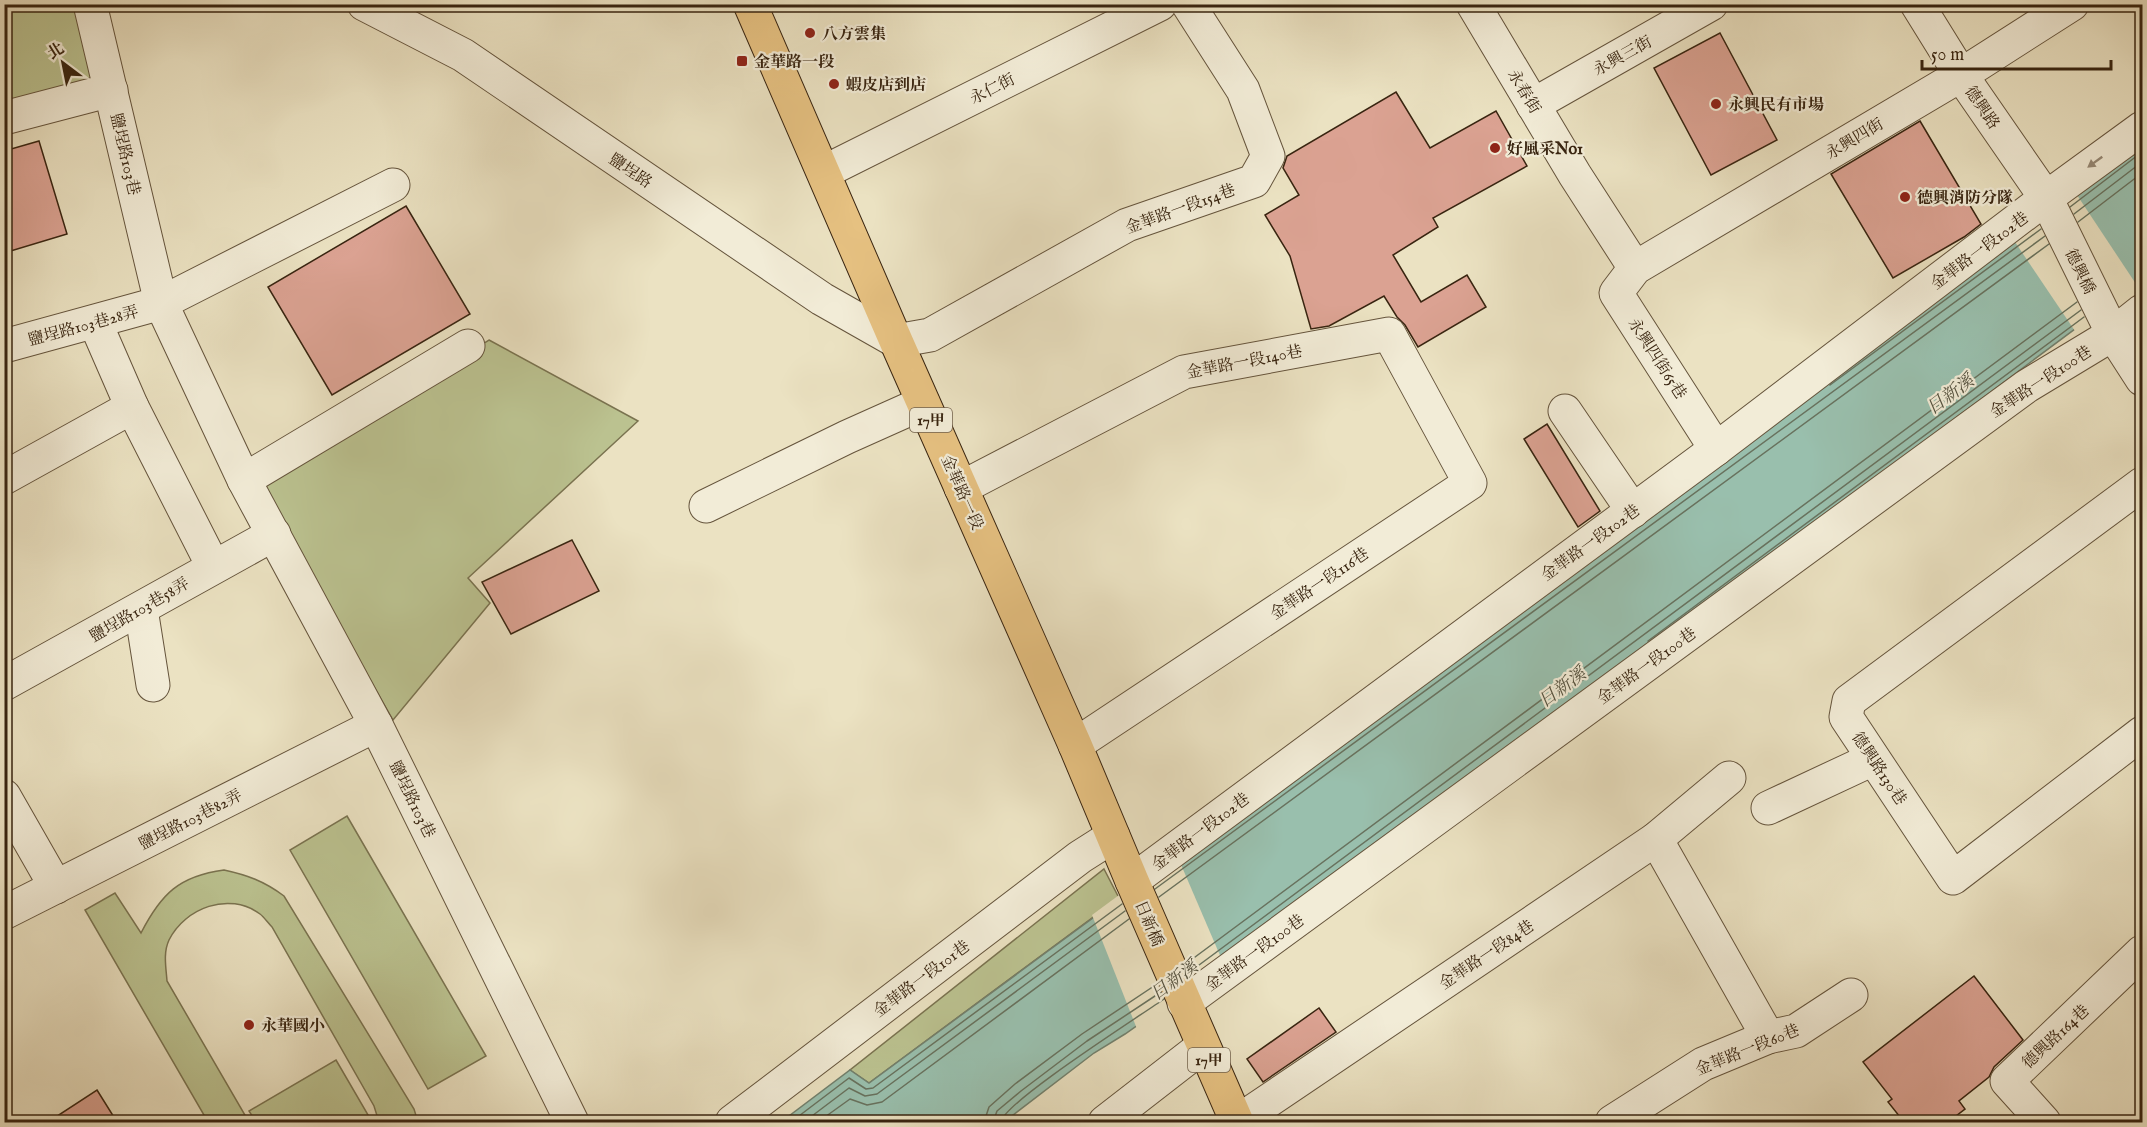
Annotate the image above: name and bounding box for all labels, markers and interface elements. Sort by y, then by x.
place label: 八方雲集 [822,25,886,45]
marker: 八方雲集 [803,26,817,40]
street label: 永興三街 [1590,32,1656,81]
north arrow [33,33,93,93]
scale bar [1922,33,2111,71]
text: 北 [44,39,68,65]
text: 50 m [1931,44,1964,67]
place label: 金華路一段 [754,53,835,73]
marker: 金華路一段 [735,54,749,68]
street label: 永春街 [1502,66,1544,118]
street label: 永仁街 [967,70,1019,110]
place label: 蝦皮店到店 [846,75,926,96]
marker: 蝦皮店到店 [827,77,841,91]
street label: 德興路 [1960,83,2003,134]
place label: 永興民有市場 [1728,95,1824,116]
marker: 永興民有市場 [1709,97,1723,111]
street label: 鹽埕路103巷 [105,111,143,197]
street label: 永興四街 [1822,115,1888,165]
place label: 好風采No1 [1507,140,1583,160]
marker: 好風采No1 [1488,141,1502,155]
street label: 鹽埕路 [604,150,655,193]
one-way arrow [2088,156,2104,168]
street label: 金華路一段154巷 [1123,181,1238,239]
place label: 德興消防分隊 [1917,189,2013,209]
marker: 德興消防分隊 [1898,190,1912,204]
street label: 金華路一段102巷 [1927,208,2033,295]
street label: 德興橋 [2060,246,2099,298]
street label: 鹽埕路103巷28弄 [26,303,141,351]
street label: 永興四街65巷 [1623,315,1690,403]
street label: 金華路一段140巷 [1185,342,1304,384]
street label: 金華路一段100巷 [1986,342,2096,423]
water label: 日新溪 [1922,369,1981,421]
road number: 17甲 [910,408,952,432]
street label: 金華路一段 [936,452,987,533]
street label: 金華路一段102巷 [1538,501,1644,586]
street label: 金華路一段116巷 [1267,544,1373,625]
street label: 鹽埕路103巷58弄 [87,574,193,647]
street label: 金華路一段100巷 [1594,624,1701,709]
water label: 日新溪 [1534,662,1593,714]
street label: 德興路130巷 [1847,729,1910,809]
street label: 鹽埕路103巷 [384,758,439,842]
street label: 鹽埕路103巷82弄 [136,786,246,855]
street label: 金華路一段102巷 [1148,789,1254,876]
street label: 日新橋 [1130,898,1167,950]
street label: 金華路一段100巷 [1202,911,1309,996]
street label: 金華路一段84巷 [1436,917,1538,995]
street label: 金華路一段101巷 [870,937,974,1022]
water label: 日新溪 [1146,955,1205,1007]
street label: 德興路164巷 [2019,1001,2094,1074]
place label: 永華國小 [261,1016,325,1037]
marker: 永華國小 [242,1018,256,1032]
street label: 金華路一段60巷 [1693,1021,1803,1081]
road number: 17甲 [1188,1048,1230,1072]

